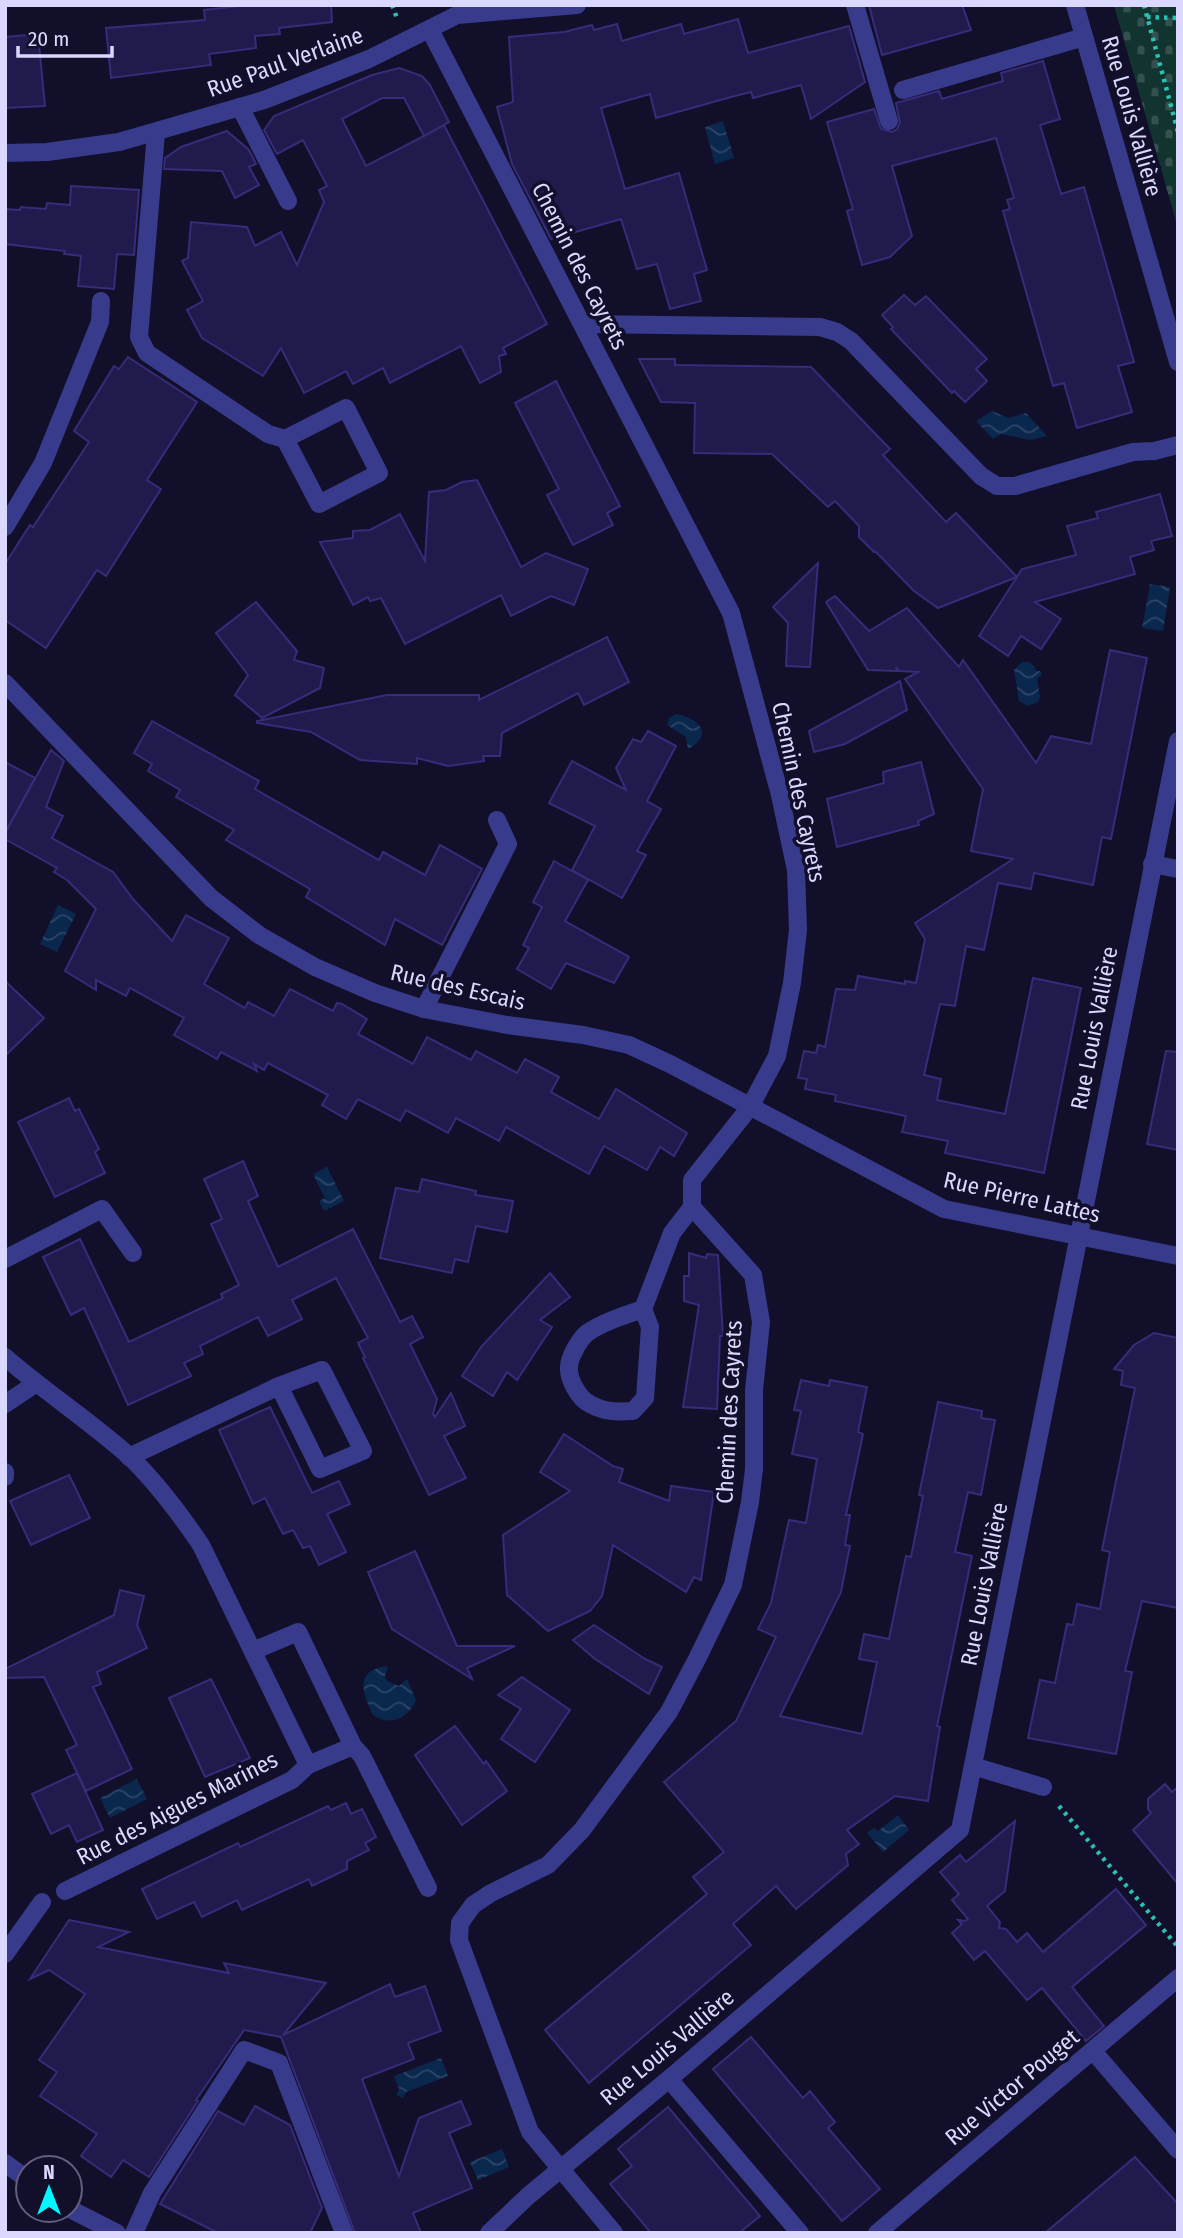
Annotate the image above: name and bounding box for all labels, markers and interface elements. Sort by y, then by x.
scale bar [18,14,112,58]
street label: Rue Paul Verlaine [203,21,367,103]
text: 20 m [28,26,69,52]
street label: Rue Louis Vallière [1096,32,1168,200]
street label: Chemin des Cayrets [526,178,634,354]
street label: Chemin des Cayrets [766,699,832,885]
street label: Rue Louis Vallière [1064,944,1124,1112]
street label: Rue des Escais [388,958,528,1016]
street label: Rue Pierre Lattes [941,1165,1103,1229]
street label: Chemin des Cayrets [710,1319,748,1504]
street label: Rue Louis Vallière [954,1500,1014,1668]
street label: Rue des Aigues Marines [72,1745,282,1871]
street label: Rue Louis Vallière [594,1983,740,2111]
street label: Rue Victor Pouget [939,2023,1085,2151]
north arrow [14,2154,84,2224]
text: N [43,2161,55,2184]

